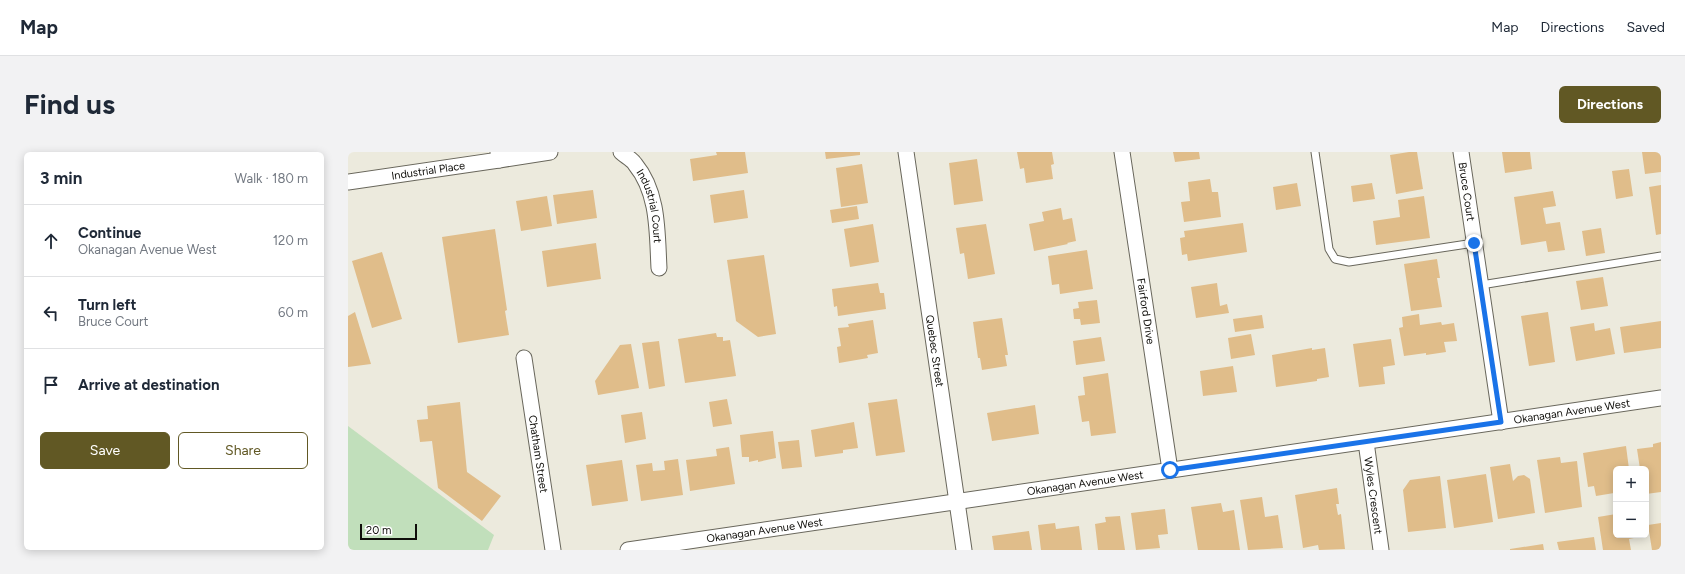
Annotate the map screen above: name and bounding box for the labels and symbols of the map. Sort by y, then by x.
street label: Industrial Place [390,159,466,183]
street label: Bruce Court [1456,161,1477,222]
street label: Industrial Court [634,167,664,243]
route end [1465,234,1483,252]
street label: Fairford Drive [1134,277,1157,345]
street label: Quebec Street [923,314,946,388]
street label: Okanagan Avenue West [1513,397,1631,427]
street label: Chatham Street [526,414,550,494]
street label: Wyles Crescent [1361,456,1385,535]
route start [1161,461,1179,479]
street label: Okanagan Avenue West [1026,468,1144,498]
street label: Okanagan Avenue West [706,515,824,545]
scale bar [360,522,417,541]

